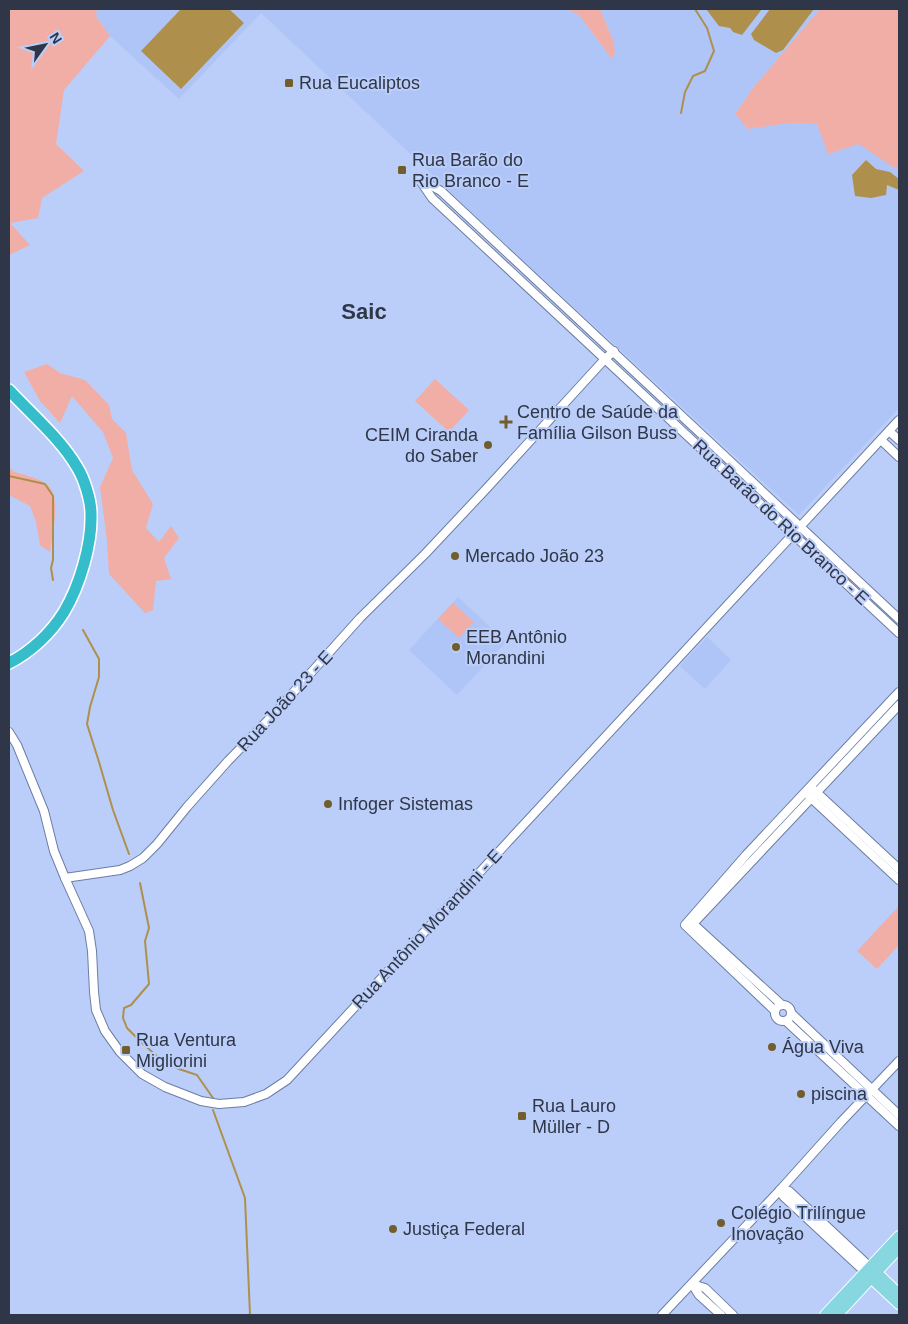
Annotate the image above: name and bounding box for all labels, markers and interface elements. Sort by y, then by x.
north arrow [20,20,70,70]
text: N [46,29,65,47]
place label: Rua Eucaliptos [299,73,420,93]
marker: Rua Eucaliptos [283,77,295,89]
place label: Rua Barão do Rio Branco - E [412,150,529,191]
marker: Rua Barão do Rio Branco - E [396,164,408,176]
district label: Saic [341,299,387,324]
place label: Centro de Saúde da Família Gilson Buss [517,402,679,443]
marker: Centro de Saúde da Família Gilson Buss [499,415,513,429]
place label: CEIM Ciranda do Saber [365,425,479,466]
street label: Rua Barão do Rio Branco - E [689,435,873,609]
marker: CEIM Ciranda do Saber [482,439,494,451]
place label: Mercado João 23 [465,546,604,566]
marker: Mercado João 23 [449,550,461,562]
place label: EEB Antônio Morandini [466,627,567,668]
marker: EEB Antônio Morandini [450,641,462,653]
street label: Rua João 23 - E [233,647,337,755]
place label: Infoger Sistemas [338,794,473,814]
marker: Infoger Sistemas [322,798,334,810]
street label: Rua Antônio Morandini - E [348,845,506,1013]
place label: Rua Ventura Migliorini [136,1030,237,1071]
place label: Água Viva [782,1037,865,1057]
marker: Água Viva [766,1041,778,1053]
marker: Rua Ventura Migliorini [120,1044,132,1056]
place label: piscina [811,1084,868,1104]
marker: piscina [795,1088,807,1100]
place label: Rua Lauro Müller - D [532,1096,616,1137]
marker: Rua Lauro Müller - D [516,1110,528,1122]
place label: Colégio Trilíngue Inovação [731,1203,866,1244]
marker: Colégio Trilíngue Inovação [715,1217,727,1229]
place label: Justiça Federal [403,1219,525,1239]
marker: Justiça Federal [387,1223,399,1235]

